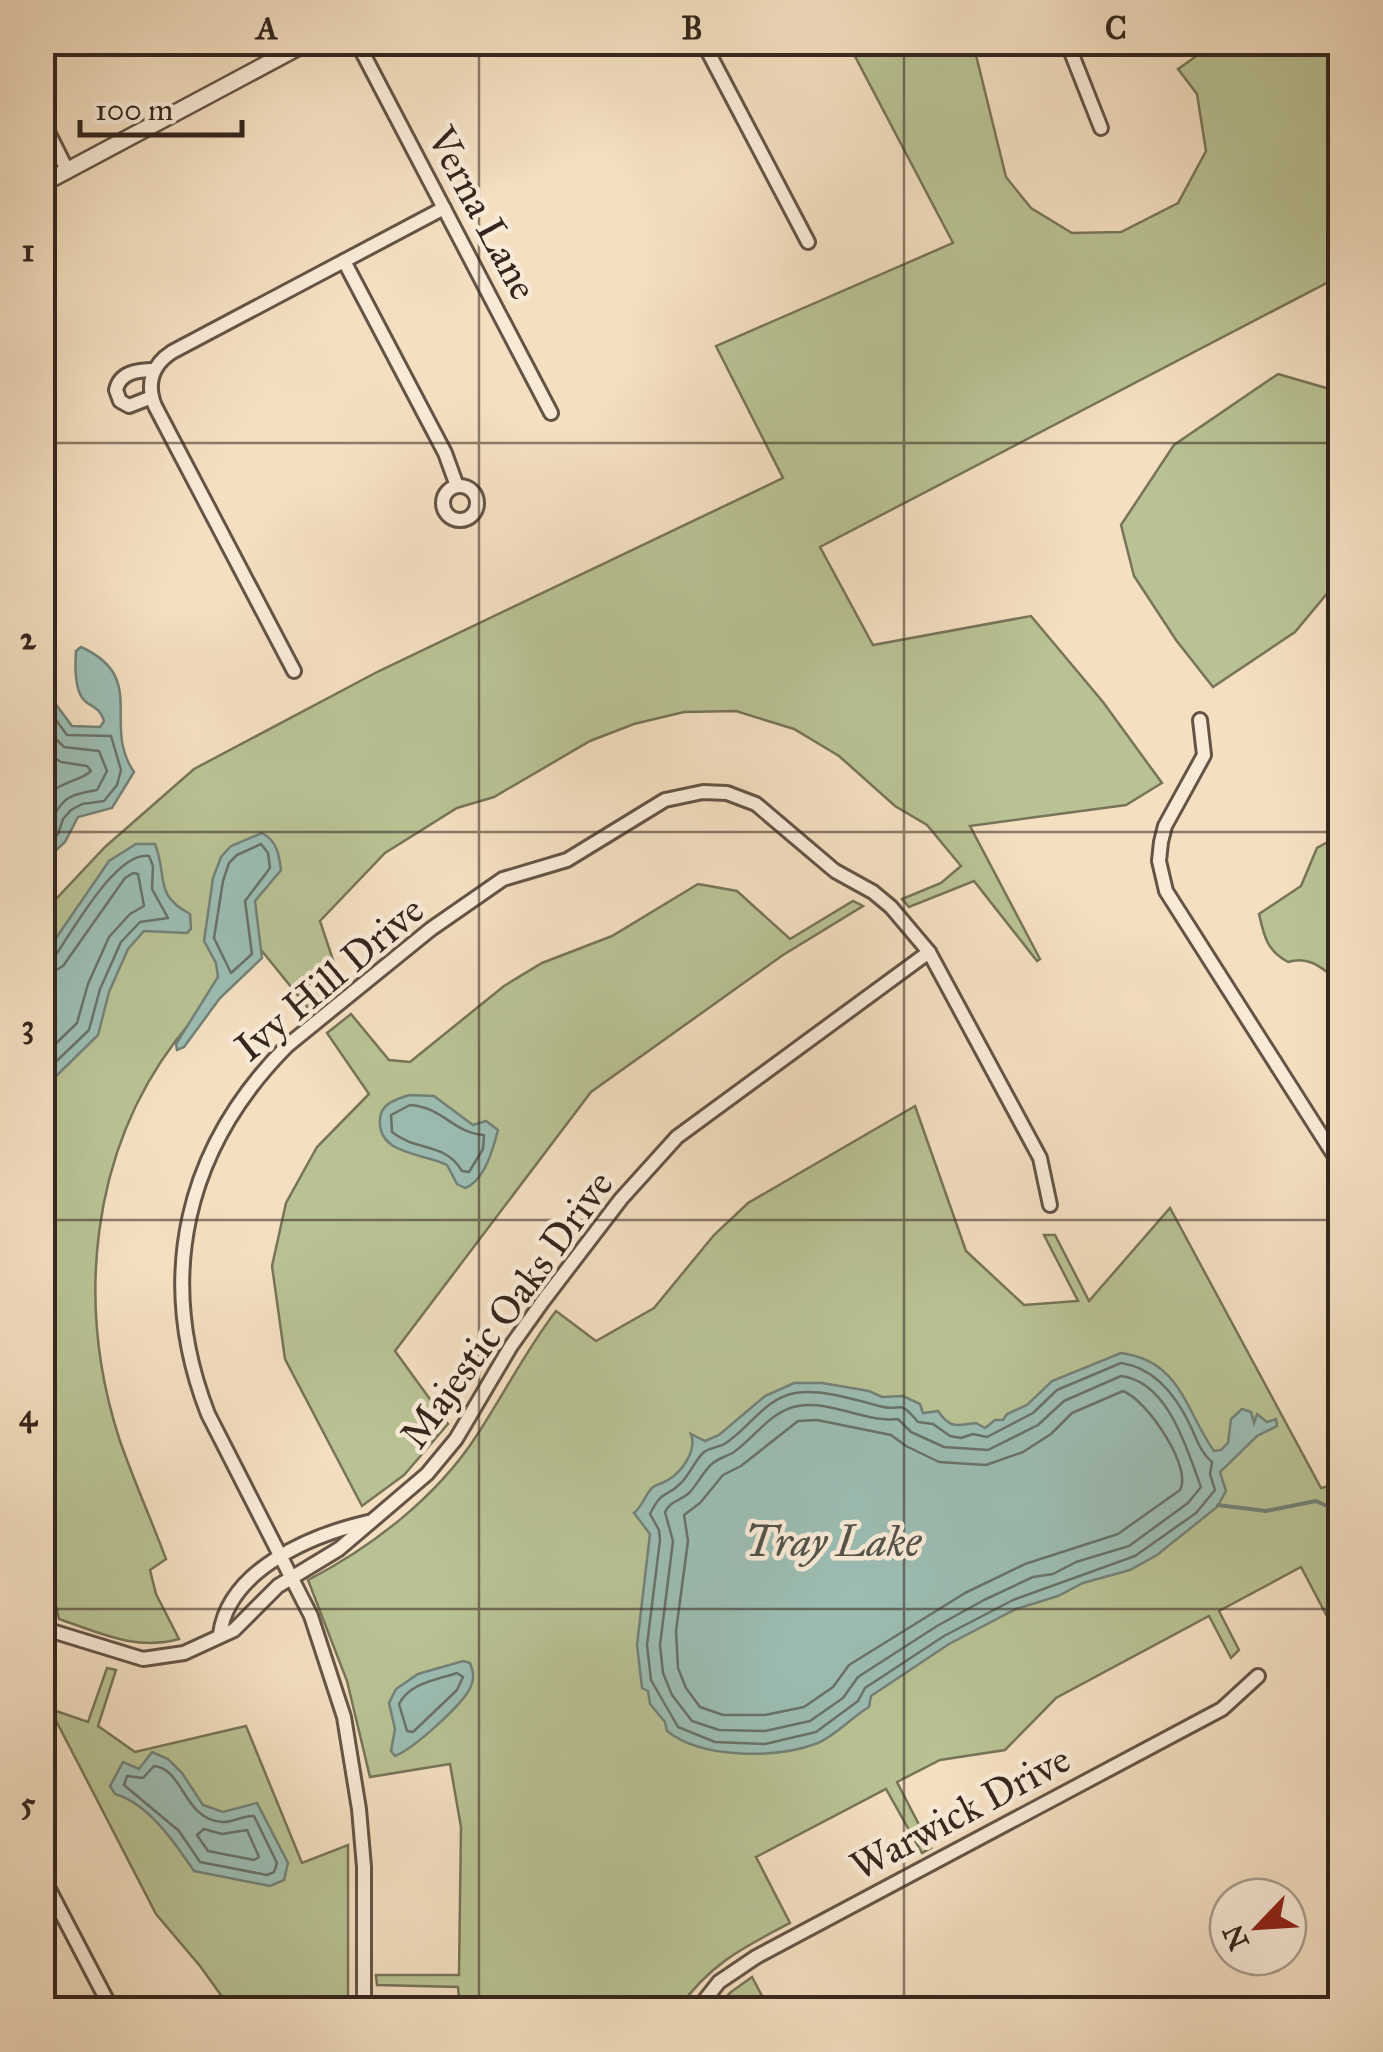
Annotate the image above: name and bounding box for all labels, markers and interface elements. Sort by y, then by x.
text: A [254,9,278,48]
text: B [681,9,703,48]
text: C [1105,9,1127,48]
scale bar [80,75,242,137]
text: 100 m [95,92,173,128]
street label: Verna Lane [416,118,548,308]
text: 1 [22,231,35,270]
text: 2 [20,619,37,658]
street label: Ivy Hill Drive [225,885,434,1071]
text: 3 [22,1007,34,1046]
street label: Majestic Oaks Drive [389,1161,624,1458]
text: 4 [19,1396,38,1435]
water label: Tray Lake [745,1516,923,1568]
street label: Warwick Drive [842,1734,1078,1891]
text: 5 [21,1784,36,1823]
north arrow [1208,1877,1308,1977]
text: N [1215,1919,1257,1956]

